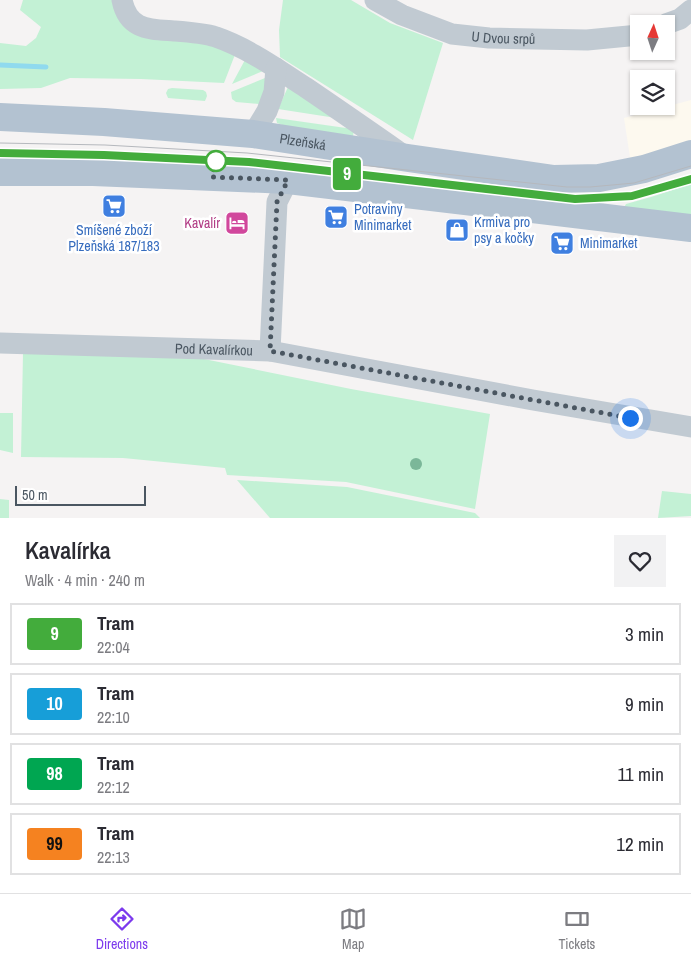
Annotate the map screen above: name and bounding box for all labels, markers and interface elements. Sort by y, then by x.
north arrow [630,15,675,60]
map controls [630,15,675,115]
street label: U Dvou srpů [471,27,536,48]
button: layers [630,70,675,115]
street label: Plzeňská [278,129,328,154]
unlabelled marker [205,150,227,172]
line badge: 9 [331,158,363,190]
text: 9 [343,161,351,186]
supermarket icon: Smíšené zboží Plzeňská 187/183 [101,193,127,219]
place label: Potraviny Minimarket [354,200,411,234]
supermarket icon: Potraviny Minimarket [323,204,349,230]
hotel icon: Kavalír [224,210,250,236]
place label: Krmiva pro psy a kočky [474,213,534,247]
place label: Kavalír [184,214,220,232]
shop icon: Krmiva pro psy a kočky [444,217,470,243]
place label: Smíšené zboží Plzeňská 187/183 [68,221,160,255]
supermarket icon: Minimarket [549,230,575,256]
place label: Minimarket [580,234,637,252]
street label: Pod Kavalírkou [175,339,253,359]
your location [618,406,643,431]
scale bar [15,483,146,506]
text: 50 m [22,486,48,504]
text: Kavalírka [25,534,111,566]
button: heart [614,535,666,587]
text: Walk · 4 min · 240 m [25,569,145,591]
text: Tram [97,610,134,636]
text: 9 [50,621,59,646]
text: 3 min [625,621,664,647]
text: 22:04 [97,636,130,658]
text: Tram [97,680,134,706]
text: 10 [46,691,63,716]
text: 9 min [625,691,664,717]
text: 22:10 [97,706,130,728]
text: Tram [97,750,134,776]
text: 98 [46,761,63,786]
text: 11 min [618,761,664,787]
text: 22:12 [97,776,130,798]
text: Tram [97,820,134,846]
text: 99 [46,831,63,856]
text: 12 min [616,831,664,857]
text: 22:13 [97,846,130,868]
tab: Directions [96,905,148,953]
tab: Map [339,905,367,953]
tab: Tickets [559,905,595,953]

